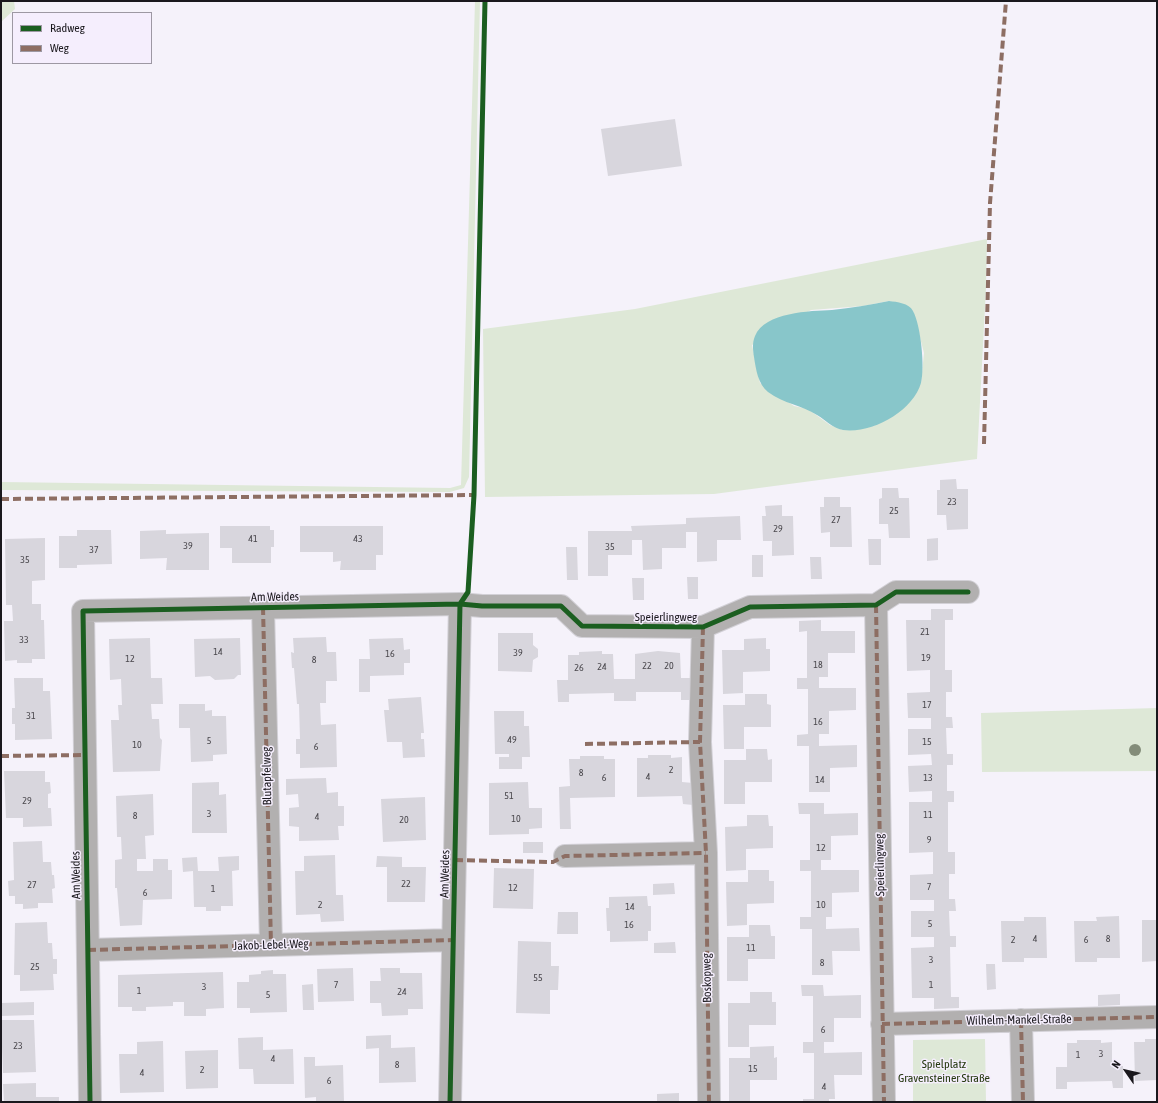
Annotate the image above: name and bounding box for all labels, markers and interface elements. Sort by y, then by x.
legend [12,12,152,64]
text: Radweg [50,21,85,35]
text: Weg [50,41,69,55]
house number: 23 [947,496,957,508]
house number: 25 [889,505,899,517]
house number: 27 [831,514,841,526]
house number: 29 [773,523,783,535]
house number: 41 [248,533,258,545]
house number: 43 [353,533,363,545]
house number: 39 [183,540,193,552]
house number: 35 [605,541,615,553]
house number: 37 [89,544,99,556]
house number: 35 [20,554,30,566]
street label: Am Weides [251,589,299,605]
street label: Speierlingweg [635,610,697,624]
house number: 21 [920,626,930,638]
house number: 33 [19,634,29,646]
house number: 14 [213,646,223,658]
house number: 39 [513,647,523,659]
house number: 16 [385,648,395,660]
house number: 19 [921,652,931,664]
house number: 12 [125,653,135,665]
house number: 8 [312,654,316,666]
house number: 18 [813,659,823,671]
house number: 22 [642,660,652,672]
house number: 20 [664,660,674,672]
house number: 24 [597,661,607,673]
house number: 26 [574,662,584,674]
house number: 17 [922,699,932,711]
house number: 31 [26,710,36,722]
house number: 16 [813,716,823,728]
house number: 49 [507,734,517,746]
house number: 5 [207,735,211,747]
house number: 15 [922,736,932,748]
house number: 10 [132,739,142,751]
house number: 6 [314,741,318,753]
street label: Blutapfelweg [259,746,275,806]
house number: 2 [669,764,673,776]
house number: 8 [579,767,583,779]
house number: 4 [646,771,650,783]
house number: 6 [602,772,606,784]
house number: 13 [923,772,933,784]
house number: 14 [815,774,825,786]
house number: 51 [504,790,514,802]
house number: 29 [22,795,32,807]
house number: 3 [207,808,211,820]
house number: 11 [923,809,933,821]
house number: 8 [133,810,137,822]
house number: 4 [315,811,319,823]
house number: 10 [511,813,521,825]
house number: 20 [399,814,409,826]
street label: Speierlingweg [872,834,888,896]
house number: 9 [927,834,931,846]
house number: 12 [816,842,826,854]
street label: Am Weides [437,850,453,898]
street label: Am Weides [68,851,84,899]
house number: 22 [401,878,411,890]
house number: 27 [27,879,37,891]
house number: 7 [927,881,931,893]
house number: 12 [508,882,518,894]
house number: 1 [211,883,215,895]
house number: 6 [143,887,147,899]
house number: 2 [318,899,322,911]
house number: 10 [816,899,826,911]
house number: 14 [625,901,635,913]
house number: 5 [928,918,932,930]
house number: 16 [624,919,634,931]
house number: 4 [1033,933,1037,945]
house number: 8 [1106,933,1110,945]
house number: 2 [1011,934,1015,946]
house number: 6 [1084,934,1088,946]
street label: Jakob-Lebel-Weg [233,936,309,954]
house number: 11 [746,942,756,954]
street label: Boskopweg [699,953,715,1003]
house number: 3 [929,954,933,966]
house number: 8 [820,957,824,969]
house number: 25 [30,961,40,973]
house number: 55 [533,972,543,984]
house number: 7 [334,979,338,991]
house number: 1 [929,979,933,991]
house number: 3 [202,981,206,993]
house number: 1 [137,985,141,997]
house number: 24 [397,986,407,998]
house number: 5 [266,989,270,1001]
street label: Wilhelm-Mankel-Straße [966,1012,1072,1028]
house number: 6 [821,1024,825,1036]
house number: 23 [13,1040,23,1052]
house number: 3 [1099,1048,1103,1060]
house number: 1 [1076,1049,1080,1061]
north arrow [1106,1051,1146,1091]
house number: 4 [271,1053,275,1065]
park label: Spielplatz Gravensteiner Straße [898,1057,990,1085]
text: N [1109,1058,1123,1070]
house number: 8 [395,1059,399,1071]
house number: 15 [748,1063,758,1075]
house number: 2 [200,1064,204,1076]
house number: 4 [140,1067,144,1079]
house number: 6 [327,1075,331,1087]
house number: 4 [822,1081,826,1093]

